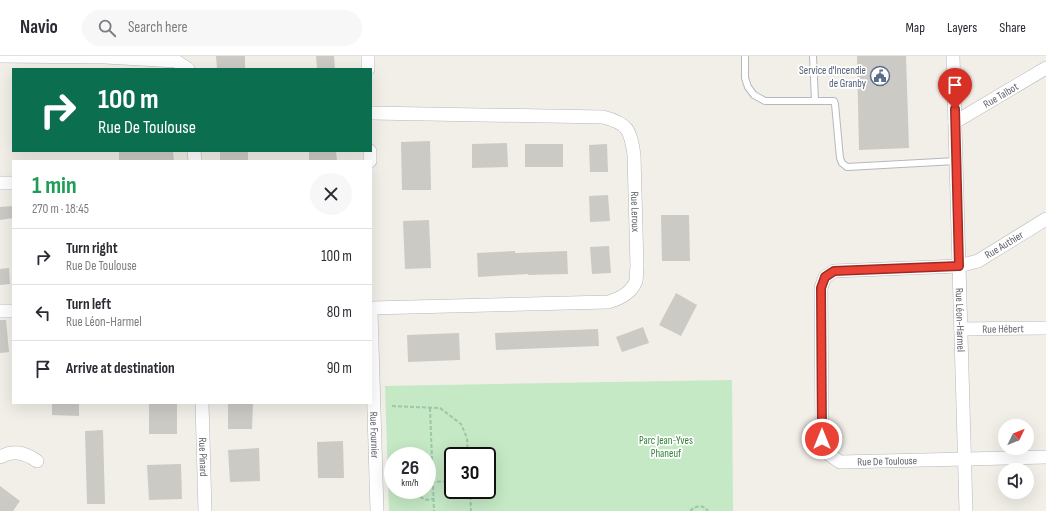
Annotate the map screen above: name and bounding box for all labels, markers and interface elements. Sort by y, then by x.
search box [82,10,362,46]
text: Navio [20,16,58,39]
icon: search [96,17,118,39]
text: Search here [128,18,188,37]
text: Map [905,19,925,36]
text: Layers [947,19,977,36]
text: Share [999,19,1026,36]
place label: Service d'Incendie de Granby [799,64,867,90]
public building icon: Service d'Incendie de Granby [869,65,891,87]
pin [938,68,972,109]
icon: arrive [944,74,966,96]
street label: Rue Talbot [981,79,1021,110]
text: 100 m [98,83,159,116]
icon: right [32,84,84,136]
text: Rue De Toulouse [98,117,196,138]
text: 1 min [32,171,77,200]
button: close [310,173,352,215]
street label: Rue Leroux [628,191,643,232]
text: 270 m · 18:45 [32,201,89,217]
street label: Rue Authier [982,228,1026,262]
text: Turn right [66,239,118,258]
icon: right [32,246,54,268]
text: 100 m [321,247,352,266]
text: Rue De Toulouse [66,258,137,274]
street label: Rue Léon-Harmel [953,288,968,352]
text: Turn left [66,295,111,314]
icon: left [32,302,54,324]
text: 80 m [327,303,352,322]
text: Rue Léon-Harmel [66,314,142,330]
street label: Rue Hébert [982,322,1025,335]
icon: arrive [32,358,54,380]
text: Arrive at destination [66,359,175,378]
text: 90 m [327,359,352,378]
street label: Rue Fournier [368,411,382,458]
position arrow [801,418,843,460]
north arrow [998,419,1034,455]
map controls [998,419,1034,499]
park label: Parc Jean-Yves Phaneuf [639,434,693,460]
street label: Rue Pinard [196,437,211,477]
speed limit sign: 30 [444,447,496,499]
street label: Rue De Toulouse [857,454,917,468]
text: 26 [401,456,419,480]
button: sound [998,463,1034,499]
text: km/h [401,477,419,489]

